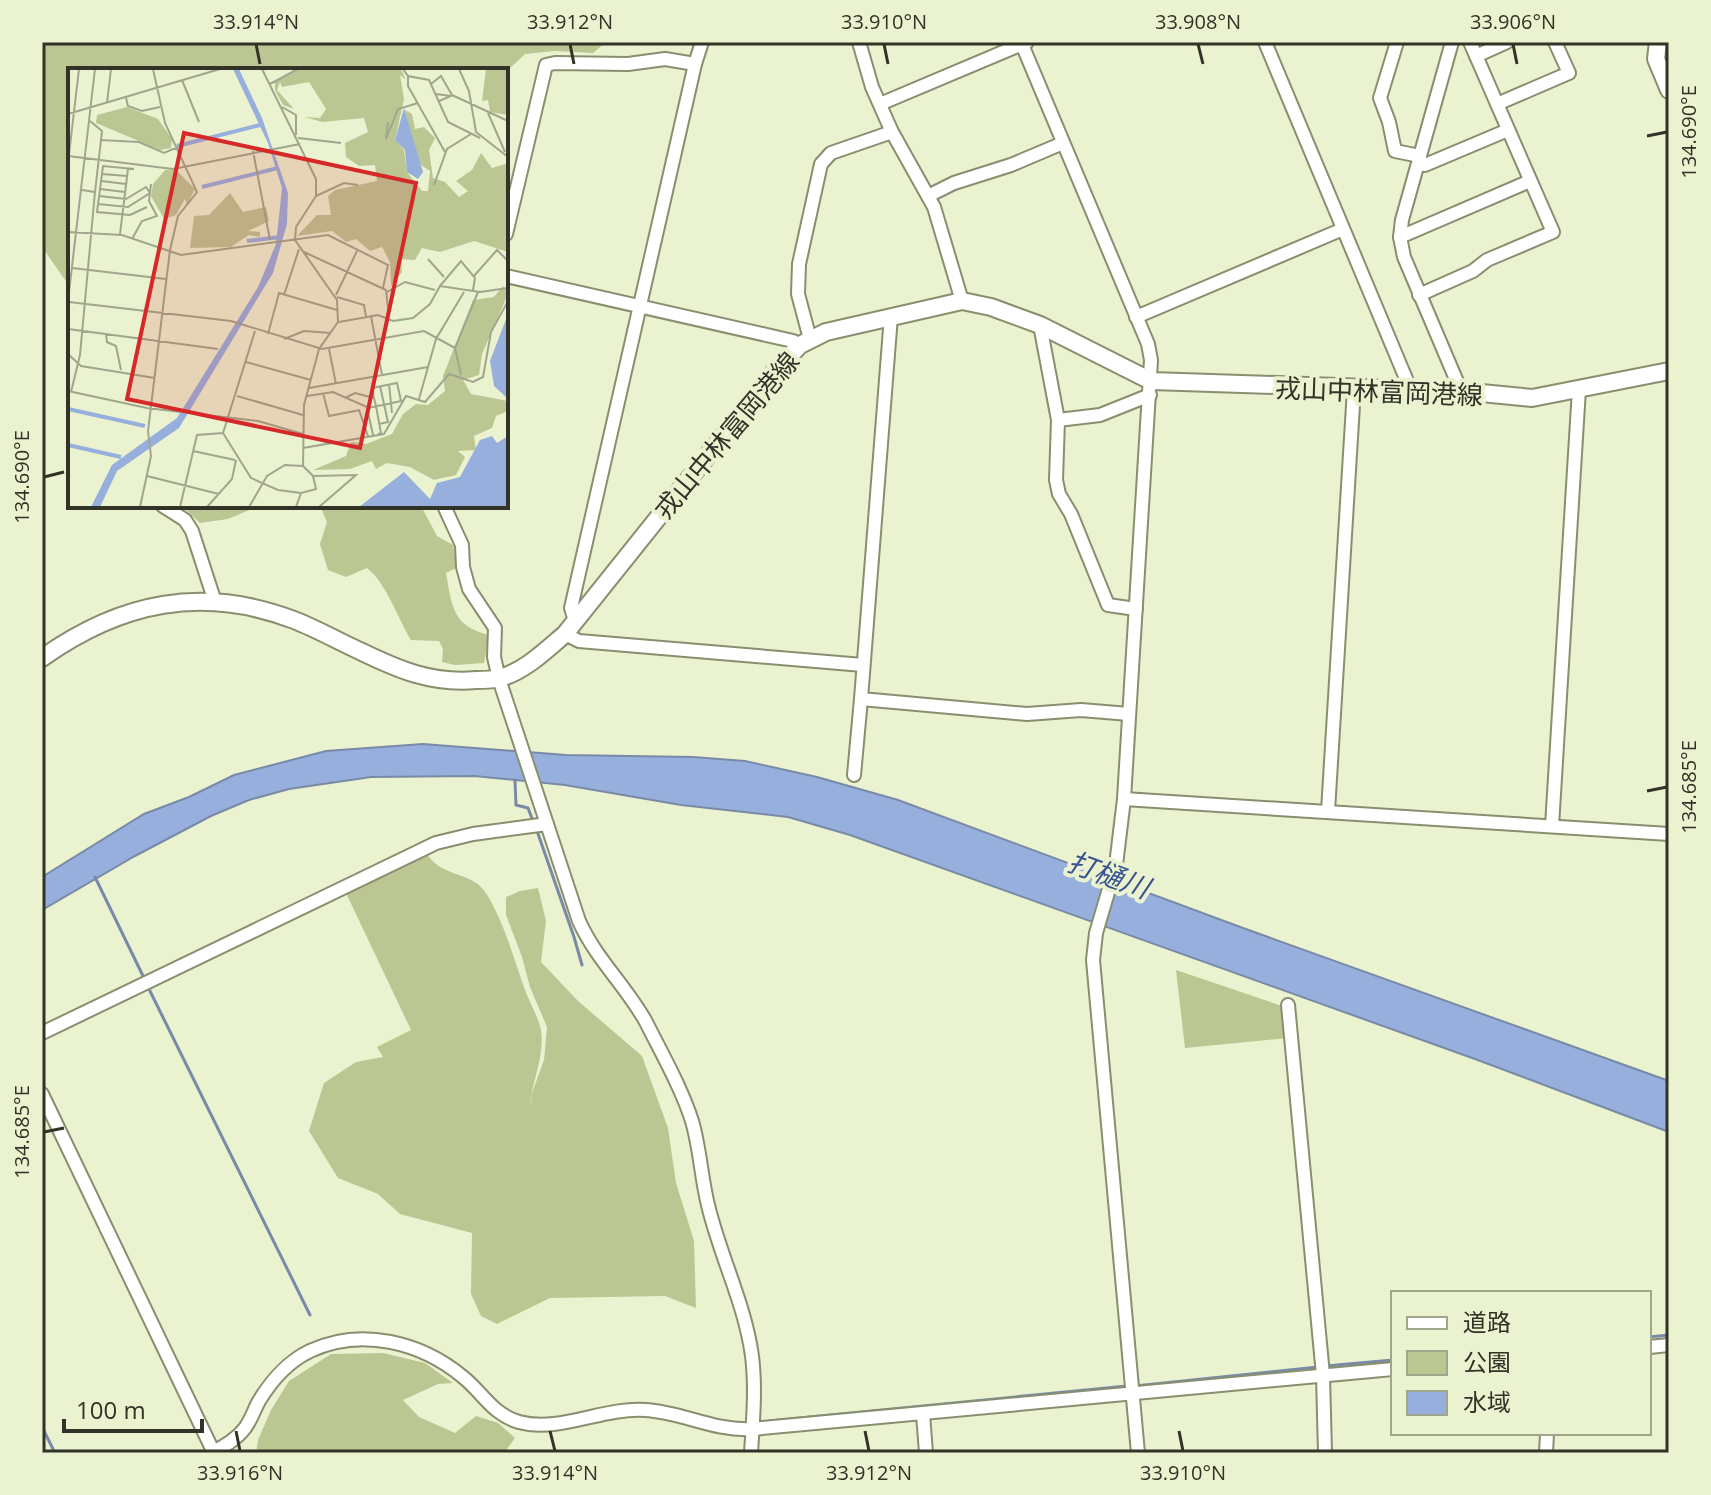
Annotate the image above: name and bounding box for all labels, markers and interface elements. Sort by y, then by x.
text: 33.914°N [213,8,299,35]
text: 33.912°N [527,8,613,35]
text: 33.910°N [841,8,927,35]
text: 33.908°N [1155,8,1241,35]
text: 33.906°N [1470,8,1556,35]
inset map [68,68,508,508]
text: 134.690°E [1675,85,1702,179]
street label: 戎山中林富岡港線 [645,344,807,526]
street label: 戎山中林富岡港線 [1274,369,1484,413]
text: 134.690°E [8,430,35,524]
text: 134.685°E [1675,740,1702,834]
water label: 打樋川 [1063,842,1158,907]
text: 134.685°E [8,1085,35,1179]
legend [1391,1291,1651,1435]
text: 道路 [1463,1305,1511,1338]
text: 公園 [1463,1345,1511,1378]
scale bar [64,1383,202,1433]
text: 水域 [1463,1385,1511,1418]
text: 100 m [76,1393,146,1426]
text: 33.916°N [197,1459,283,1486]
text: 33.914°N [512,1459,598,1486]
text: 33.912°N [826,1459,912,1486]
text: 33.910°N [1140,1459,1226,1486]

